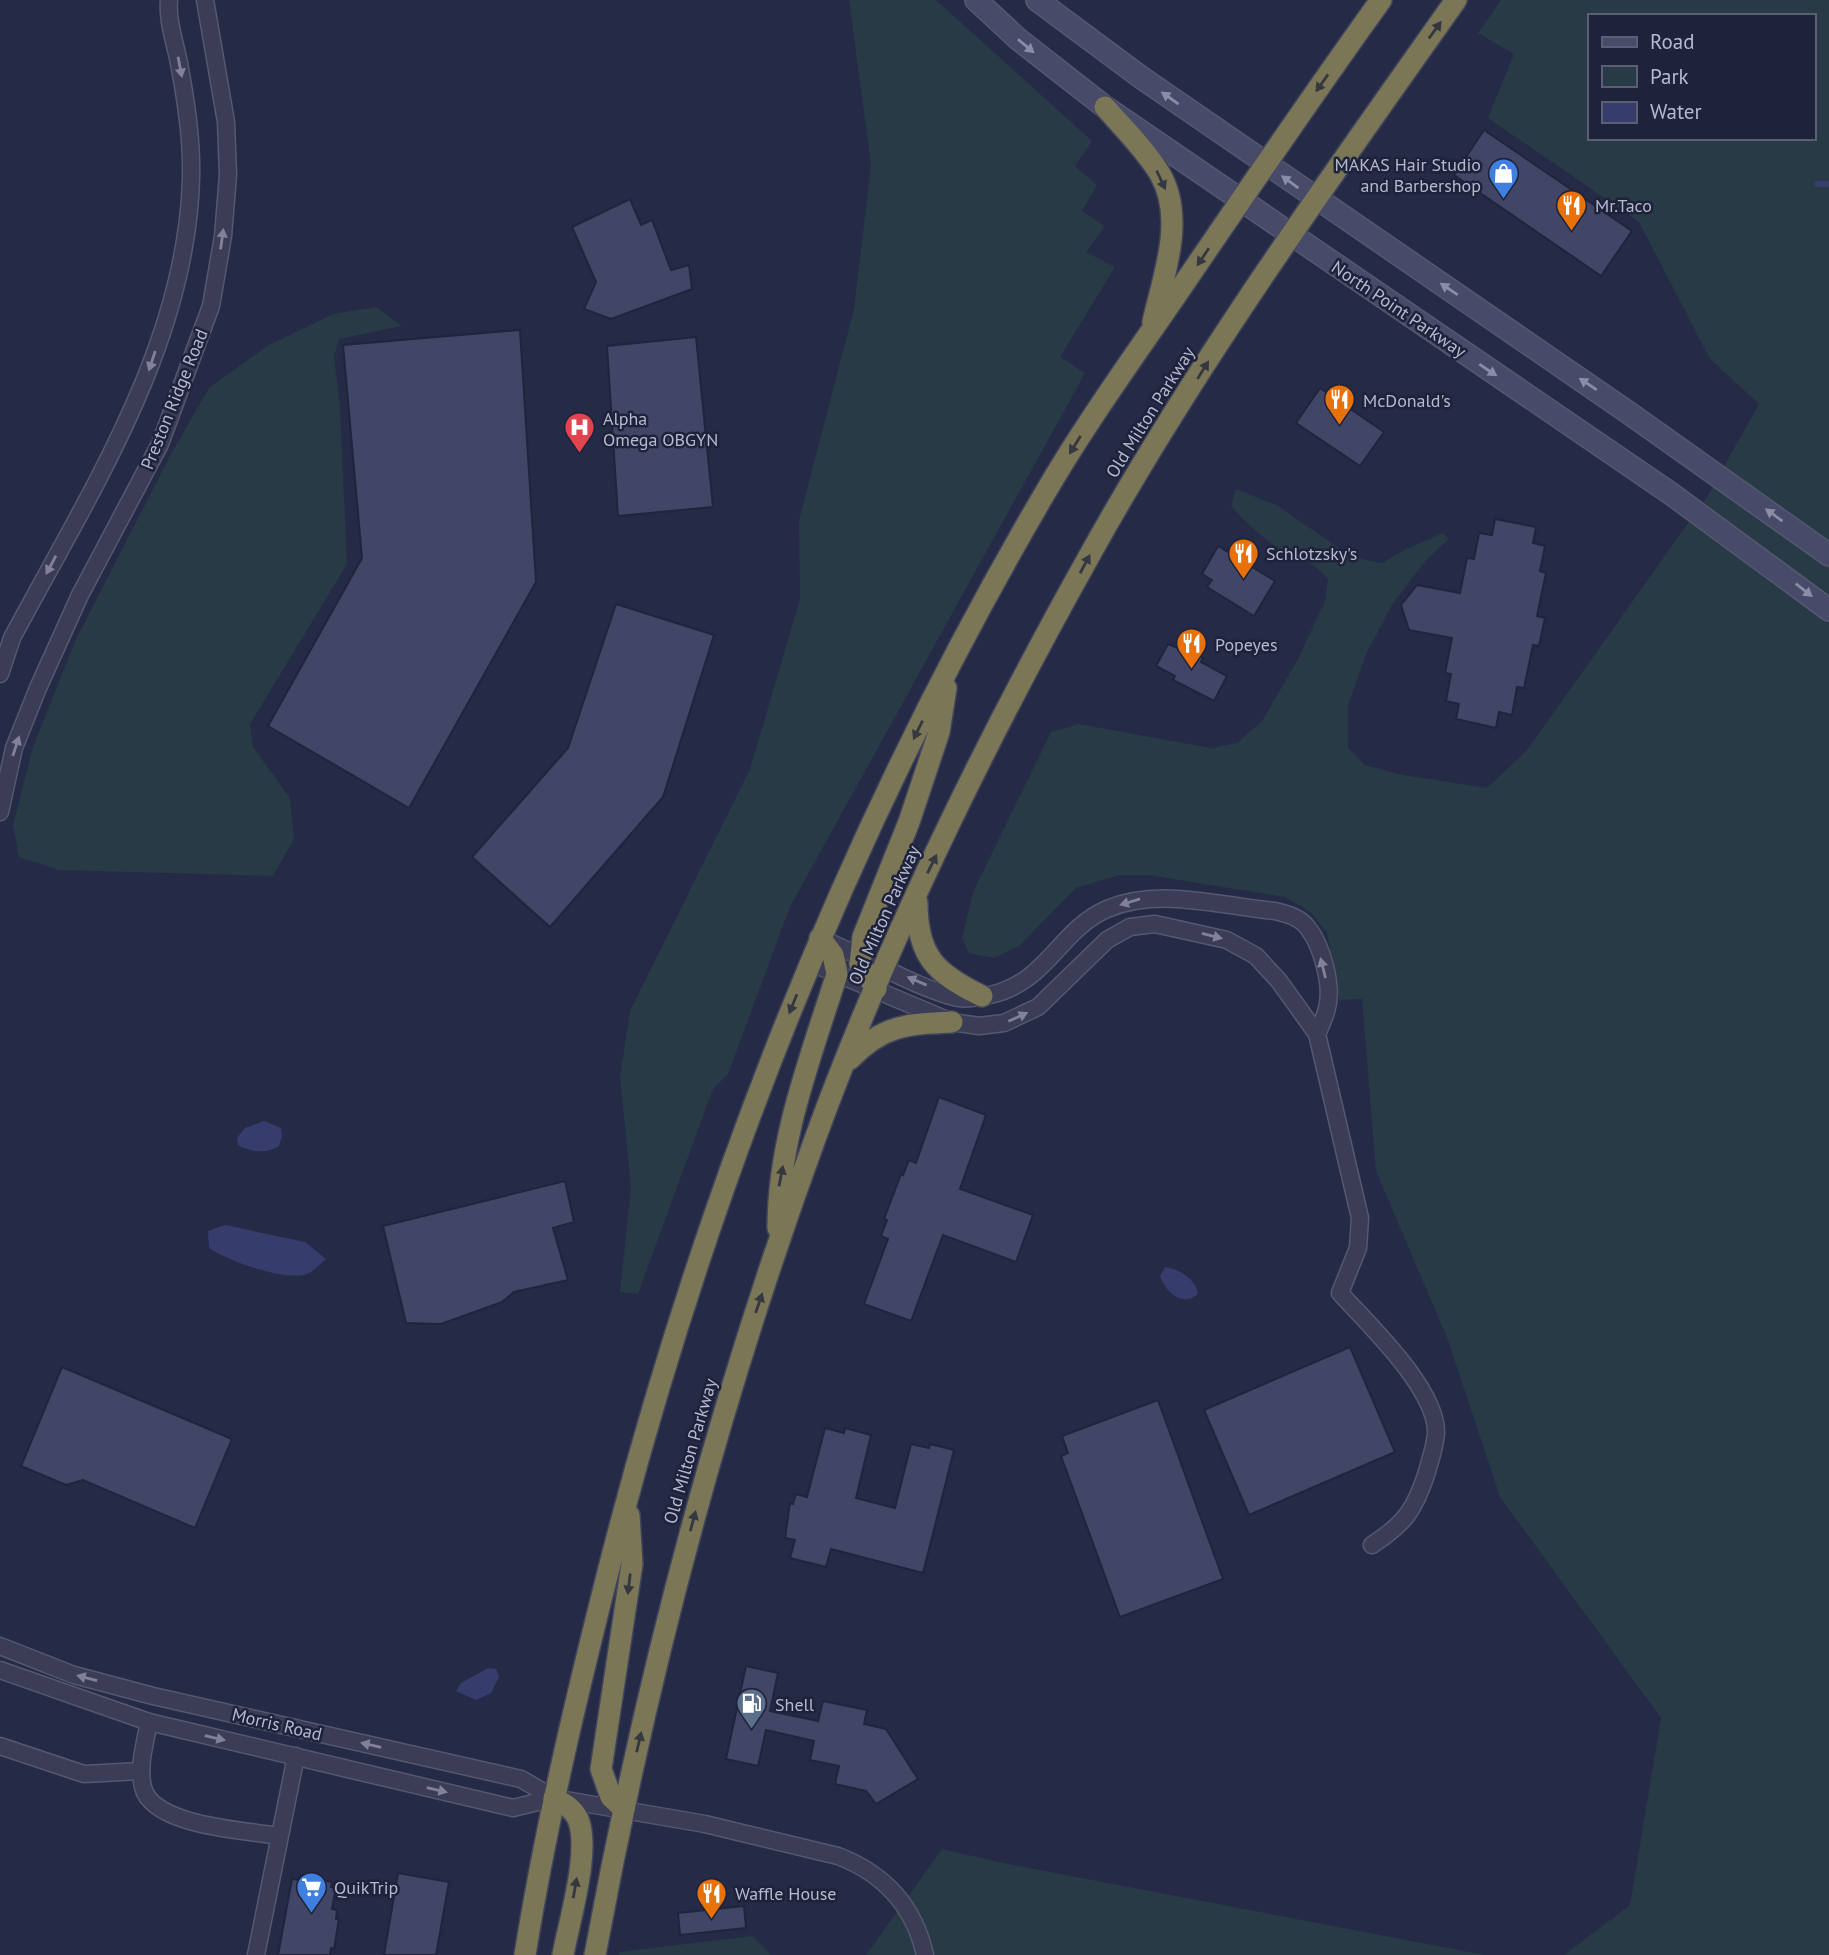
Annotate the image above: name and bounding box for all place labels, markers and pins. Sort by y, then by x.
place label: MAKAS Hair Studio and Barbershop [1335,153,1481,197]
shop icon: MAKAS Hair Studio and Barbershop [1487,157,1521,201]
restaurant icon: Mr.Taco [1555,188,1589,232]
place label: Mr.Taco [1595,194,1652,217]
restaurant icon: McDonald's [1323,383,1357,427]
place label: McDonald's [1363,389,1451,412]
place label: Alpha Omega OBGYN [603,407,718,451]
hospital icon: Alpha Omega OBGYN [563,411,597,455]
restaurant icon: Schlotzsky's [1226,536,1260,580]
place label: Schlotzsky's [1266,542,1357,565]
restaurant icon: Popeyes [1175,627,1209,671]
place label: Popeyes [1215,633,1277,656]
fuel station icon: Shell [735,1687,769,1731]
place label: Shell [775,1693,815,1716]
supermarket icon: QuikTrip [294,1870,328,1914]
place label: QuikTrip [334,1876,398,1899]
restaurant icon: Waffle House [695,1876,729,1920]
place label: Waffle House [735,1882,836,1905]

